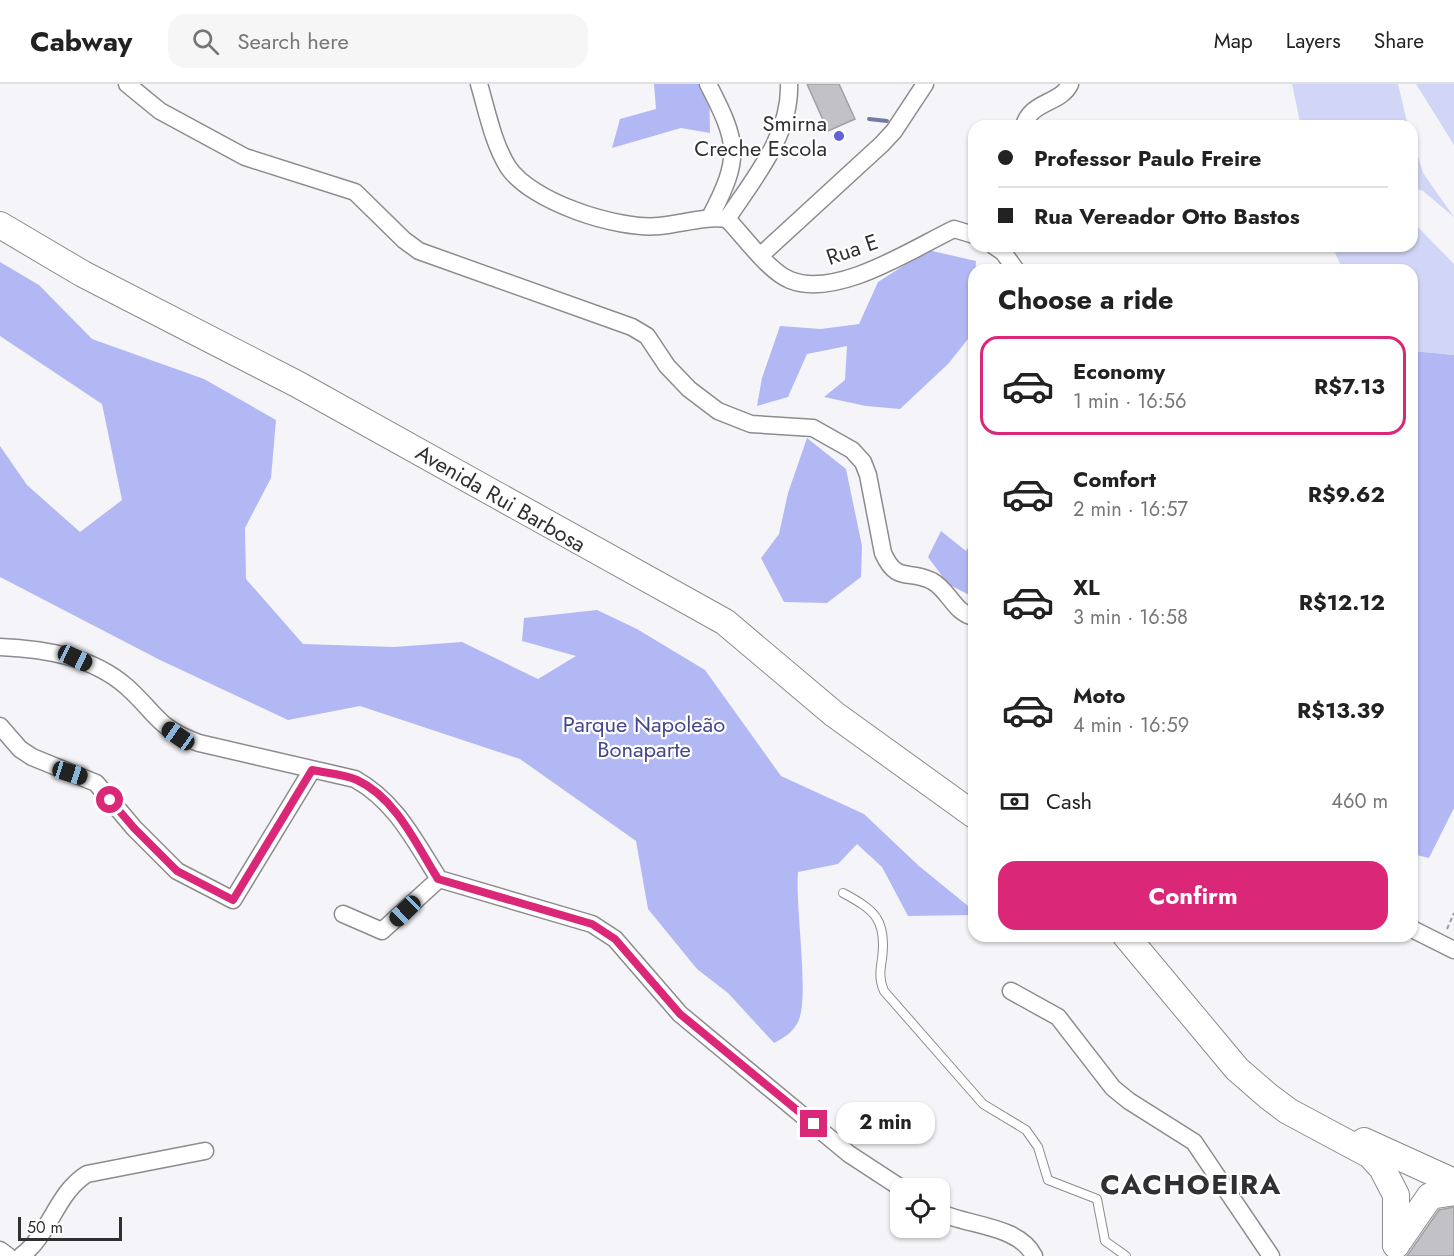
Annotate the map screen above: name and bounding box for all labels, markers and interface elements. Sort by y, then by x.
search box [168,14,588,68]
text: Cabway [30,21,132,62]
icon: search [189,25,222,58]
text: Search here [237,25,349,57]
text: Map [1214,26,1253,56]
text: Layers [1286,26,1341,56]
text: Share [1374,26,1424,56]
place label: Smirna Creche Escola [694,107,827,164]
marker: Smirna Creche Escola [832,129,846,143]
text: Professor Paulo Freire [1034,142,1261,174]
text: Rua Vereador Otto Bastos [1034,200,1300,232]
street label: Rua E [822,225,882,273]
text: Choose a ride [998,280,1173,319]
text: Economy [1073,355,1165,387]
icon: car [1001,359,1055,413]
text: R$7.13 [1314,370,1385,402]
text: 1 min · 16:56 [1073,387,1187,416]
street label: Avenida Rui Barbosa [410,436,592,560]
text: Comfort [1073,463,1156,495]
icon: car [1001,467,1055,521]
text: R$9.62 [1308,478,1385,510]
text: 2 min · 16:57 [1073,495,1188,524]
text: XL [1073,571,1100,603]
icon: car [1001,575,1055,629]
text: R$12.12 [1299,586,1385,618]
text: 3 min · 16:58 [1073,603,1188,632]
car [55,642,95,674]
text: Moto [1073,679,1126,711]
icon: car [1001,683,1055,737]
text: R$13.39 [1297,694,1385,726]
park label: Parque Napoleão Bonaparte [563,708,725,765]
text: 4 min · 16:59 [1073,711,1189,740]
car [158,718,198,754]
car [50,759,90,787]
icon: cash [998,785,1031,818]
text: Cash [1046,785,1092,817]
route start [96,786,123,813]
text: 460 m [1331,787,1388,816]
button: Confirm [998,861,1388,930]
car [386,892,424,930]
callout: 2 min [835,1103,934,1145]
text: 2 min [859,1108,912,1137]
route end [800,1110,827,1137]
district label: CACHOEIRA [1100,1164,1282,1205]
map controls [890,1178,950,1238]
button: locate [890,1178,950,1238]
scale bar [18,1214,122,1242]
text: 50 m [27,1216,63,1239]

